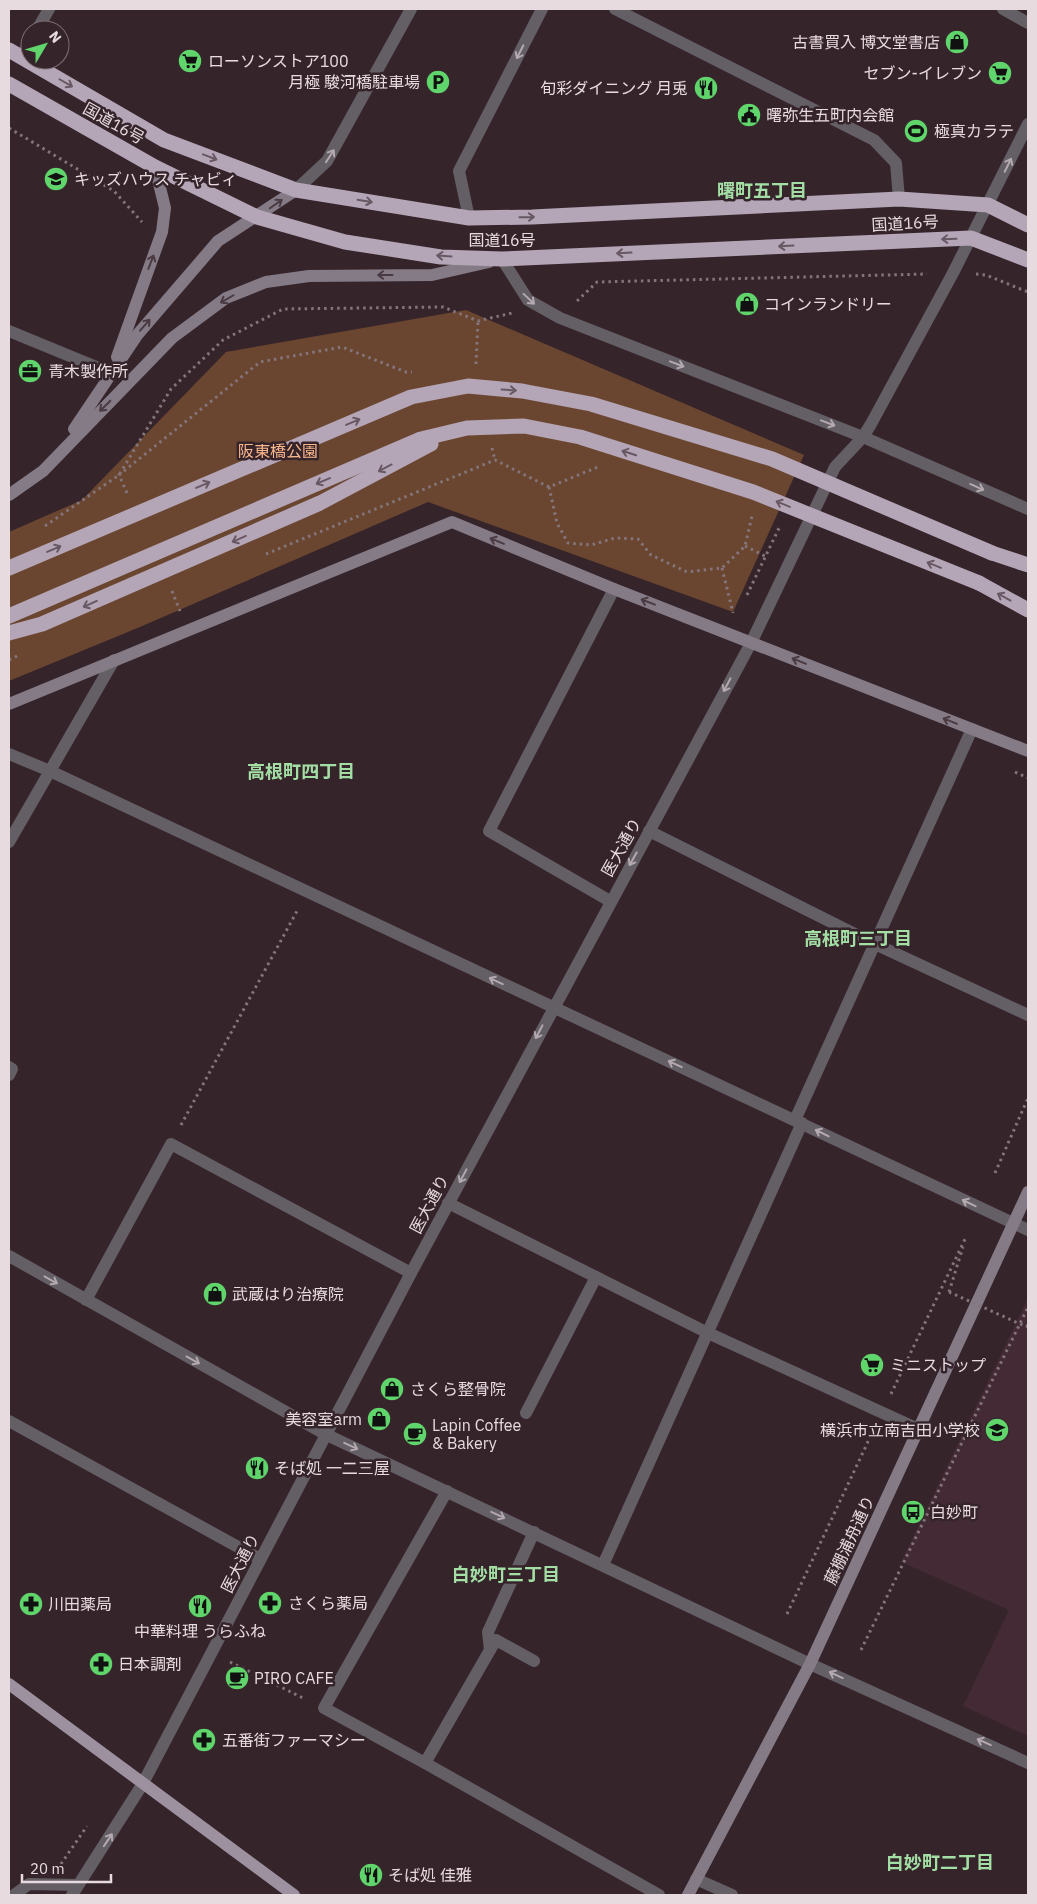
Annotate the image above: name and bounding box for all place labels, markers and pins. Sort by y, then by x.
shop icon: 古書買入 博文堂書店 [944,29,970,55]
place label: 古書買入 博文堂書店 [792,32,940,52]
supermarket icon: ローソンストア100 [177,48,203,74]
place label: ローソンストア100 [208,51,348,71]
supermarket icon: セブン-イレブン [987,60,1013,86]
place label: セブン-イレブン [864,63,982,83]
parking icon: 月極 駿河橋駐車場 [425,69,451,95]
place label: 月極 駿河橋駐車場 [288,72,420,92]
restaurant icon: 旬彩ダイニング 月兎 [693,75,719,101]
place label: 旬彩ダイニング 月兎 [540,78,688,98]
public building icon: 曙弥生五町内会館 [736,102,762,128]
place label: 曙弥生五町内会館 [766,105,894,125]
sports icon: 極真カラテ [903,118,929,144]
place label: 極真カラテ [934,121,1014,141]
school or university icon: キッズハウス チャビィ [43,166,69,192]
place label: キッズハウス チャビィ [74,169,237,189]
shop icon: コインランドリー [734,291,760,317]
place label: コインランドリー [764,294,892,314]
office icon: 青木製作所 [17,358,43,384]
place label: 青木製作所 [48,361,128,381]
shop icon: 武蔵はり治療院 [202,1281,228,1307]
place label: 武蔵はり治療院 [232,1284,344,1304]
supermarket icon: ミニストップ [859,1352,885,1378]
place label: ミニストップ [890,1355,986,1375]
shop icon: さくら整骨院 [379,1376,405,1402]
place label: さくら整骨院 [410,1379,506,1399]
shop icon: 美容室arm [366,1406,392,1432]
place label: 美容室arm [286,1409,362,1429]
place label: Lapin Coffee & Bakery [432,1415,522,1453]
school or university icon: 横浜市立南吉田小学校 [984,1417,1010,1443]
place label: 横浜市立南吉田小学校 [820,1420,980,1440]
cafe icon: Lapin Coffee & Bakery [402,1421,428,1447]
restaurant icon: そば処 一二三屋 [244,1455,270,1481]
place label: そば処 一二三屋 [274,1458,390,1478]
bus stop icon: 白妙町 [900,1499,926,1525]
place label: 白妙町 [930,1502,978,1522]
pharmacy icon: さくら薬局 [257,1590,283,1616]
pharmacy icon: 川田薬局 [18,1591,44,1617]
restaurant icon: 中華料理 うらふね [187,1593,213,1619]
place label: さくら薬局 [288,1593,368,1613]
place label: 川田薬局 [48,1594,112,1614]
place label: 中華料理 うらふね [134,1621,266,1641]
pharmacy icon: 日本調剤 [88,1651,114,1677]
place label: 日本調剤 [118,1654,182,1674]
cafe icon: PIRO CAFE [224,1665,250,1691]
place label: PIRO CAFE [254,1668,334,1688]
pharmacy icon: 五番街ファーマシー [191,1727,217,1753]
place label: 五番街ファーマシー [222,1730,366,1750]
restaurant icon: そば処 佳雅 [358,1862,384,1888]
place label: そば処 佳雅 [388,1865,472,1885]

